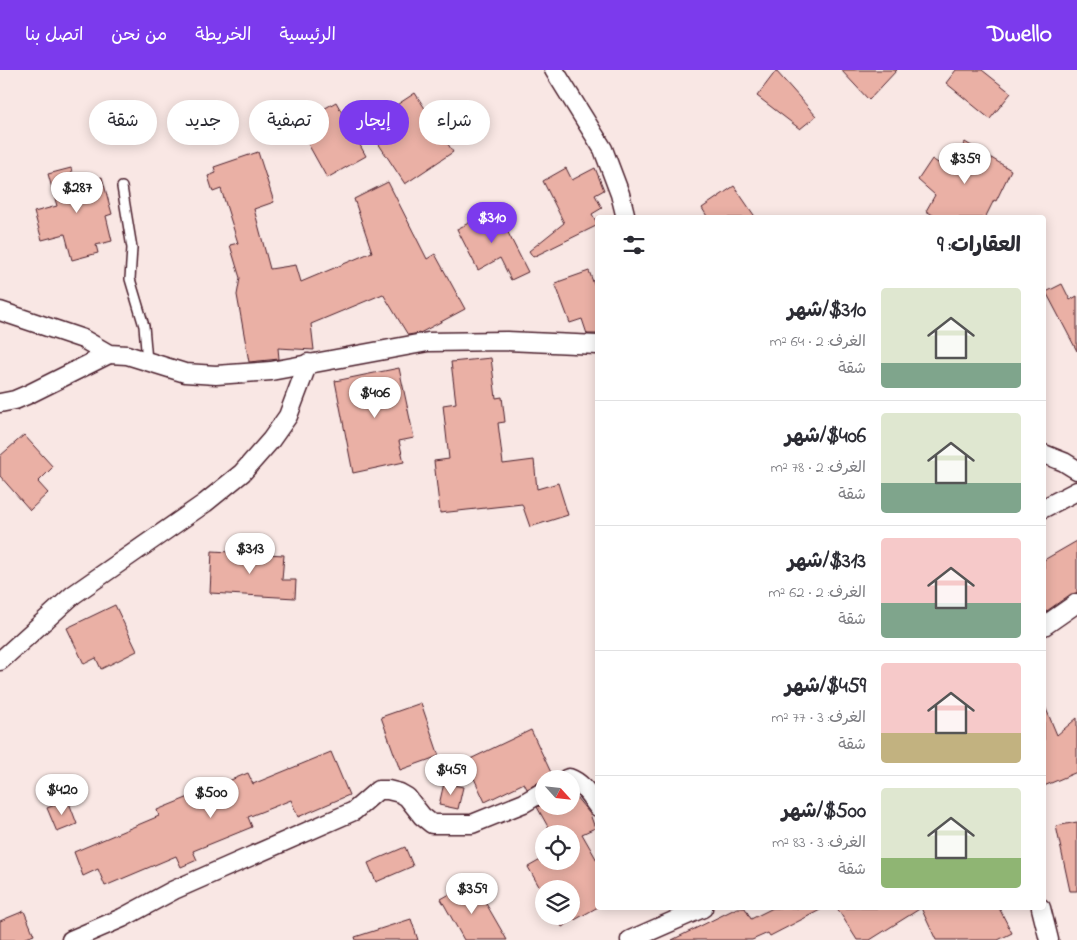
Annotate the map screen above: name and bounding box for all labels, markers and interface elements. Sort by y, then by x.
text: Dwello [987,18,1052,53]
text: اتصل بنا [25,23,83,49]
text: من نحن [111,23,167,49]
text: الخريطة [195,23,251,49]
text: الرئيسية [279,23,336,49]
chip: شقة [89,100,157,145]
chip: جديد [167,100,239,145]
chip: تصفية [249,100,329,145]
chip: إيجار [339,100,409,145]
chip: شراء [419,100,490,145]
pin: $359 [935,142,995,185]
text: $359 [950,147,980,171]
pin: $287 [47,172,107,214]
text: $287 [62,176,92,200]
pin: $310 [462,202,522,244]
text: $310 [478,206,506,230]
icon: filters [620,231,648,259]
text: العقارات: 9 [937,231,1021,261]
text: $310/شهر [787,296,866,326]
icon: home [921,308,981,368]
text: الغرف: 2 · 64 m² [770,330,866,354]
text: شقة [838,357,866,381]
pin: $406 [345,376,405,419]
text: $406 [360,381,390,405]
text: $406/شهر [785,422,866,452]
icon: home [921,433,981,493]
text: الغرف: 2 · 78 m² [771,456,866,480]
text: شقة [838,483,866,507]
pin: $313 [220,532,280,575]
text: $313 [236,537,264,561]
text: $313/شهر [788,547,866,577]
icon: home [921,558,981,618]
text: الغرف: 2 · 62 m² [768,581,866,605]
text: شقة [838,608,866,632]
text: $459/شهر [785,672,866,702]
icon: home [921,683,981,743]
text: الغرف: 3 · 77 m² [771,706,866,730]
text: شقة [838,733,866,757]
pin: $459 [421,754,481,796]
text: $459 [436,758,466,782]
north arrow [535,770,580,815]
map controls [535,770,580,925]
pin: $420 [32,774,92,816]
pin: $500 [181,776,241,819]
text: $420 [46,778,78,802]
text: $500 [195,781,227,805]
text: $500/شهر [782,797,866,827]
icon: home [921,808,981,868]
button: locate [535,825,580,870]
text: الغرف: 3 · 83 m² [772,831,866,855]
text: شقة [838,858,866,882]
pin: $359 [442,872,502,915]
text: $359 [457,877,487,901]
button: layers [535,880,580,925]

